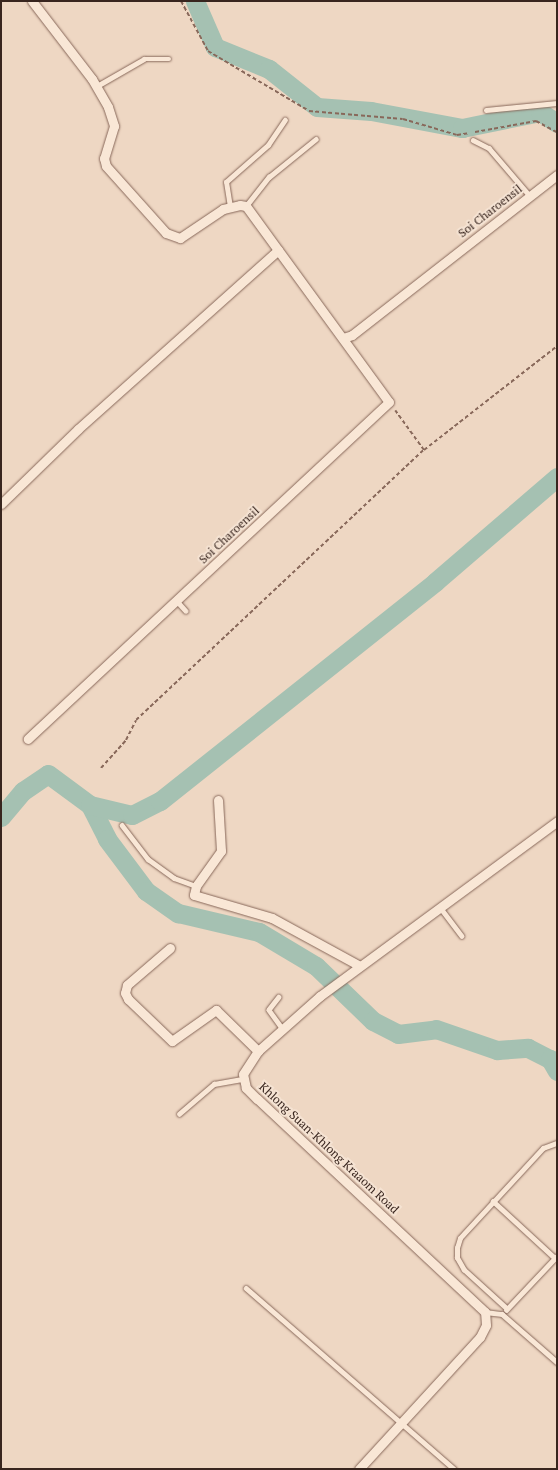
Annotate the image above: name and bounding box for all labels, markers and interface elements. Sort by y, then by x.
street label: Soi Charoensil [455,182,525,240]
street label: Soi Charoensil [196,503,262,567]
street label: Khlong Suan-Khlong Kraaom Road [256,1079,402,1217]

